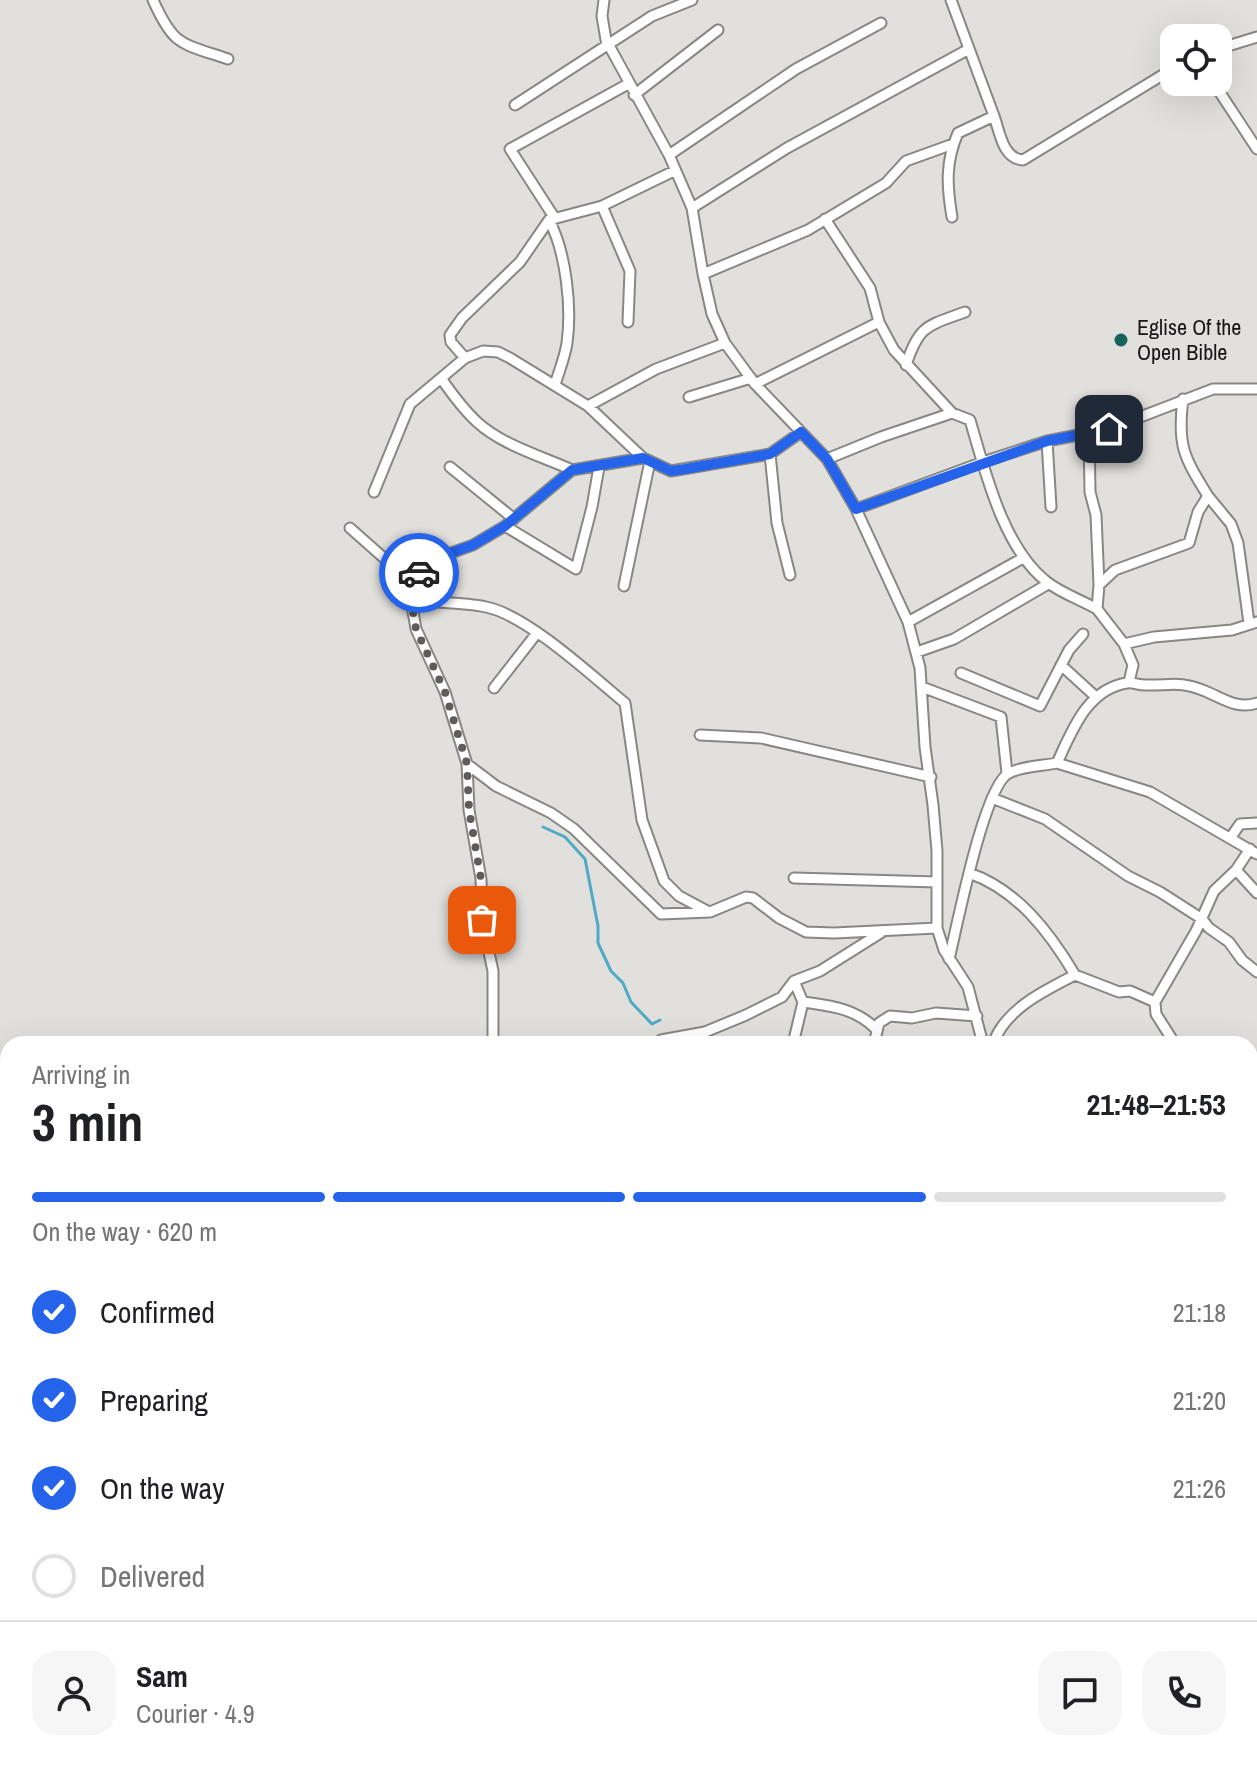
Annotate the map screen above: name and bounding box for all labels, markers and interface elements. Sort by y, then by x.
map controls [1160,24,1232,96]
button: locate [1160,24,1232,96]
place label: Eglise Of the Open Bible [1137,312,1241,367]
marker: Eglise Of the Open Bible [1112,331,1130,349]
pin [1075,395,1143,463]
icon: home [1087,407,1131,451]
courier [379,533,459,613]
icon: car [397,551,441,595]
pin [448,886,516,954]
icon: bag [460,898,504,942]
text: Arriving in [32,1057,130,1092]
text: 21:48–21:53 [1087,1084,1226,1124]
text: 3 min [32,1087,143,1157]
text: On the way · 620 m [32,1214,217,1249]
icon: check [32,1290,76,1334]
text: Confirmed [100,1292,215,1332]
text: 21:18 [1173,1295,1226,1330]
icon: check [32,1378,76,1422]
text: Preparing [100,1380,208,1420]
text: 21:20 [1173,1383,1226,1418]
icon: check [32,1466,76,1510]
text: On the way [100,1468,224,1508]
text: 21:26 [1173,1471,1226,1506]
text: Delivered [100,1556,205,1596]
button: person [32,1651,116,1735]
button: chat [1038,1651,1122,1735]
button: phone [1142,1651,1226,1735]
text: Sam [136,1656,188,1696]
text: Courier · 4.9 [136,1696,255,1731]

